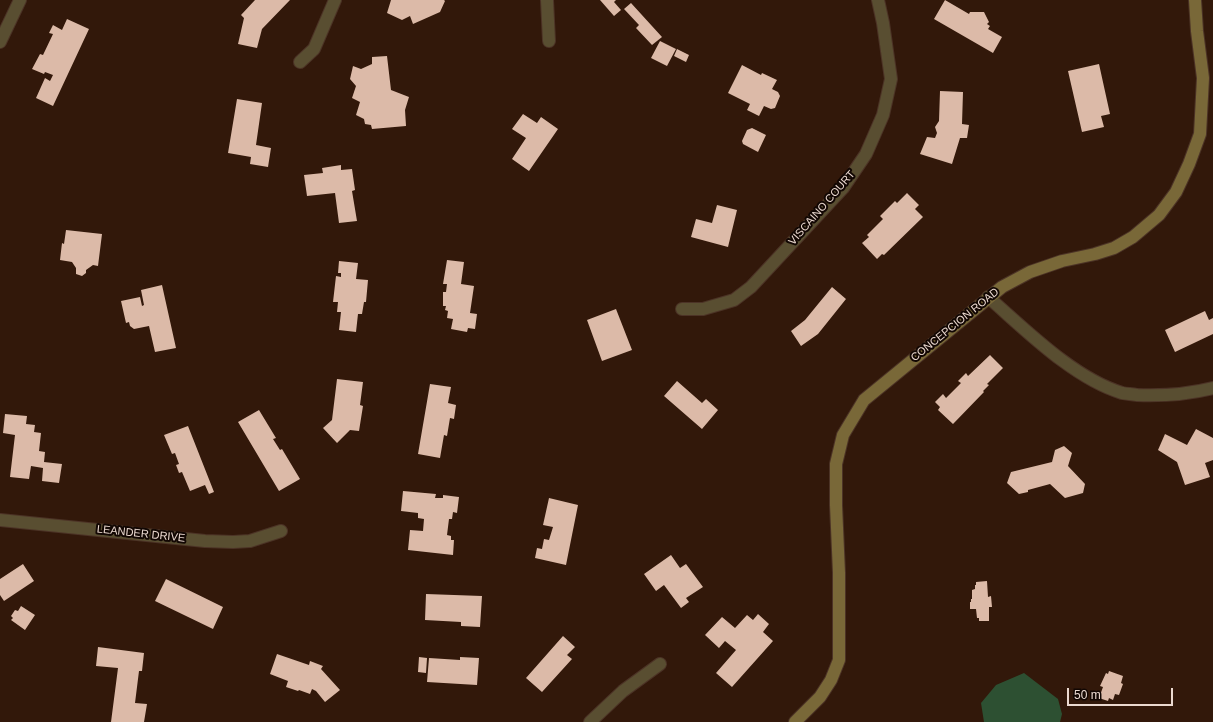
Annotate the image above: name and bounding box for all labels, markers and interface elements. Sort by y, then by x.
street label: VISCAINO COURT [786,168,858,248]
street label: CONCEPCION ROAD [908,285,1002,365]
street label: LEANDER DRIVE [96,523,186,545]
scale bar [1069,680,1175,706]
text: 50 m [1074,688,1101,702]

